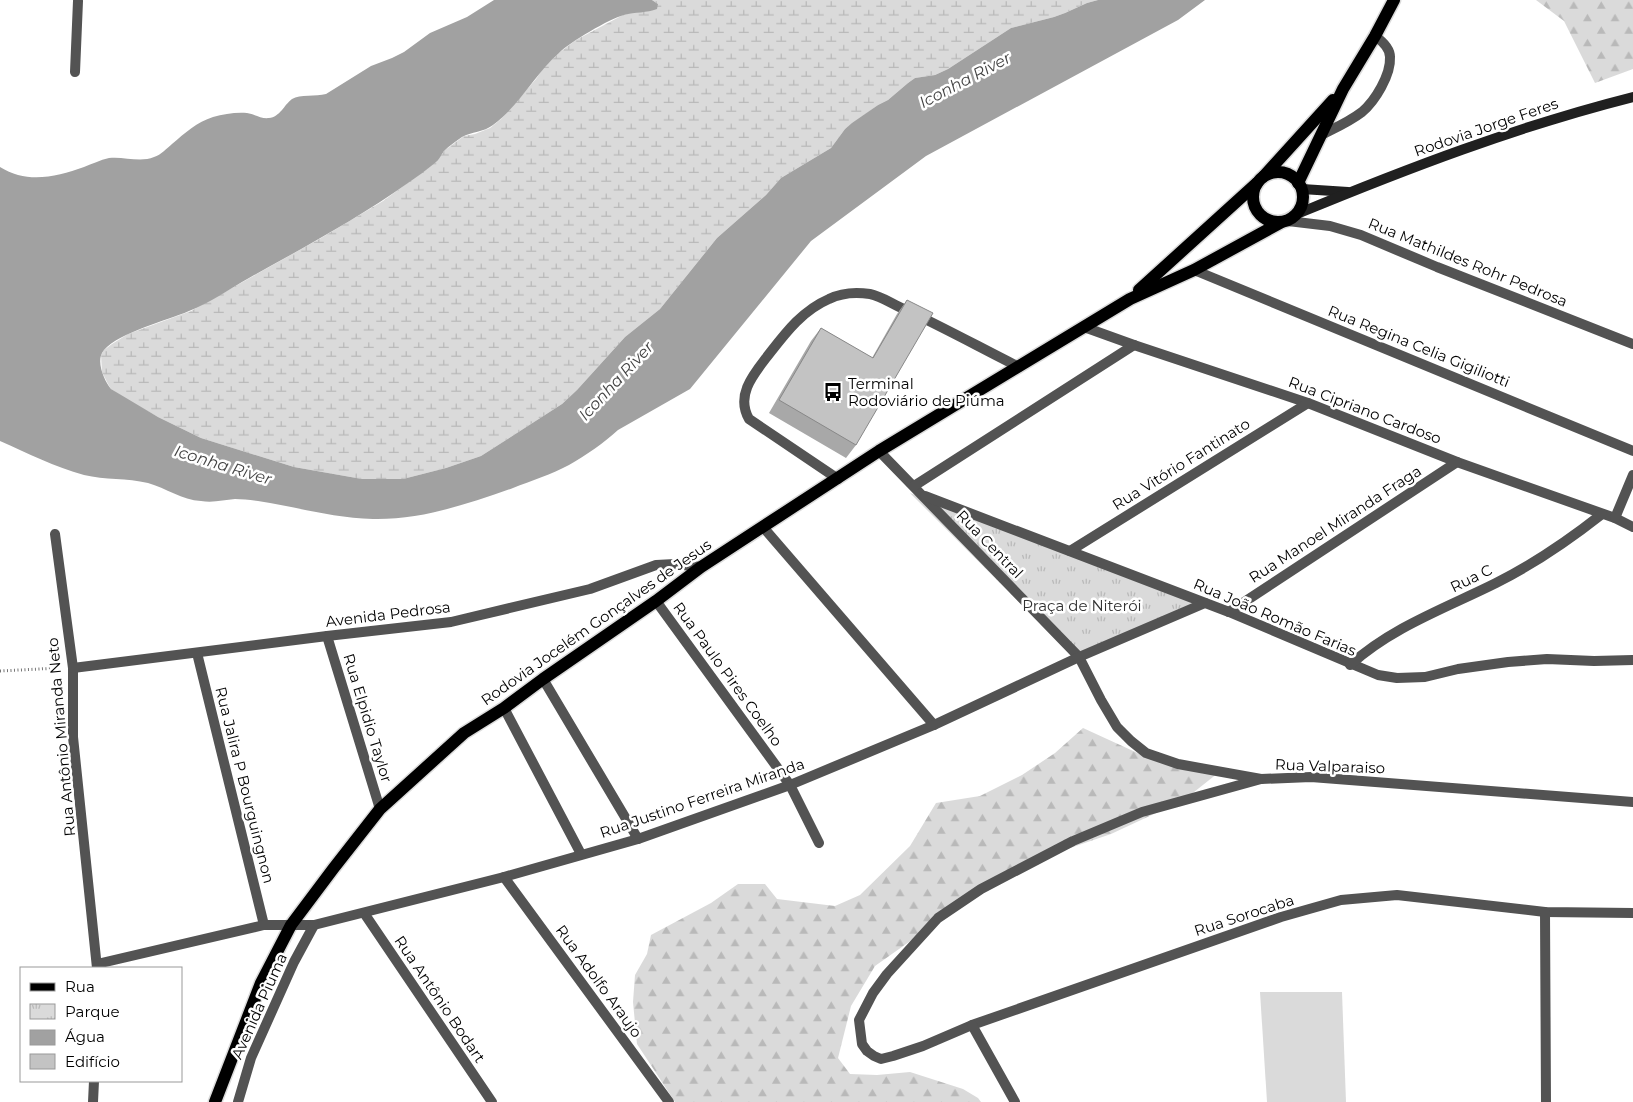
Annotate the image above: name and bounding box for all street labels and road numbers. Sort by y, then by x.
street label: Rodovia Jorge Feres [1411,93,1561,161]
street label: Rua Mathildes Rohr Pedrosa [1366,213,1570,311]
street label: Rua Regina Celia Gigiliotti [1325,301,1513,391]
street label: Rua Cipriano Cardoso [1286,372,1444,448]
street label: Rua Vitório Fantinato [1109,414,1253,514]
street label: Rua Manoel Miranda Fraga [1245,461,1425,587]
street label: Rua Central [953,506,1027,582]
street label: Rodovia Jocelém Gonçalves de Jesus [477,535,715,709]
street label: Rua C [1447,560,1495,596]
street label: Rua João Romão Farias [1191,574,1359,660]
street label: Avenida Pedrosa [324,597,452,631]
street label: Rua Paulo Pires Coelho [669,598,787,750]
street label: Rua Antônio Miranda Neto [43,637,79,837]
street label: Rua Elpidio Taylor [339,651,397,785]
street label: Rua Jalira P Bourguingnon [211,685,279,885]
street label: Rua Justino Ferreira Miranda [597,754,807,842]
street label: Rua Valparaiso [1275,755,1385,777]
street label: Rua Sorocaba [1192,890,1296,940]
street label: Rua Adolfo Araujo [552,921,646,1041]
street label: Rua Antônio Bodart [390,932,490,1066]
street label: Avenida Piuma [227,950,291,1062]

